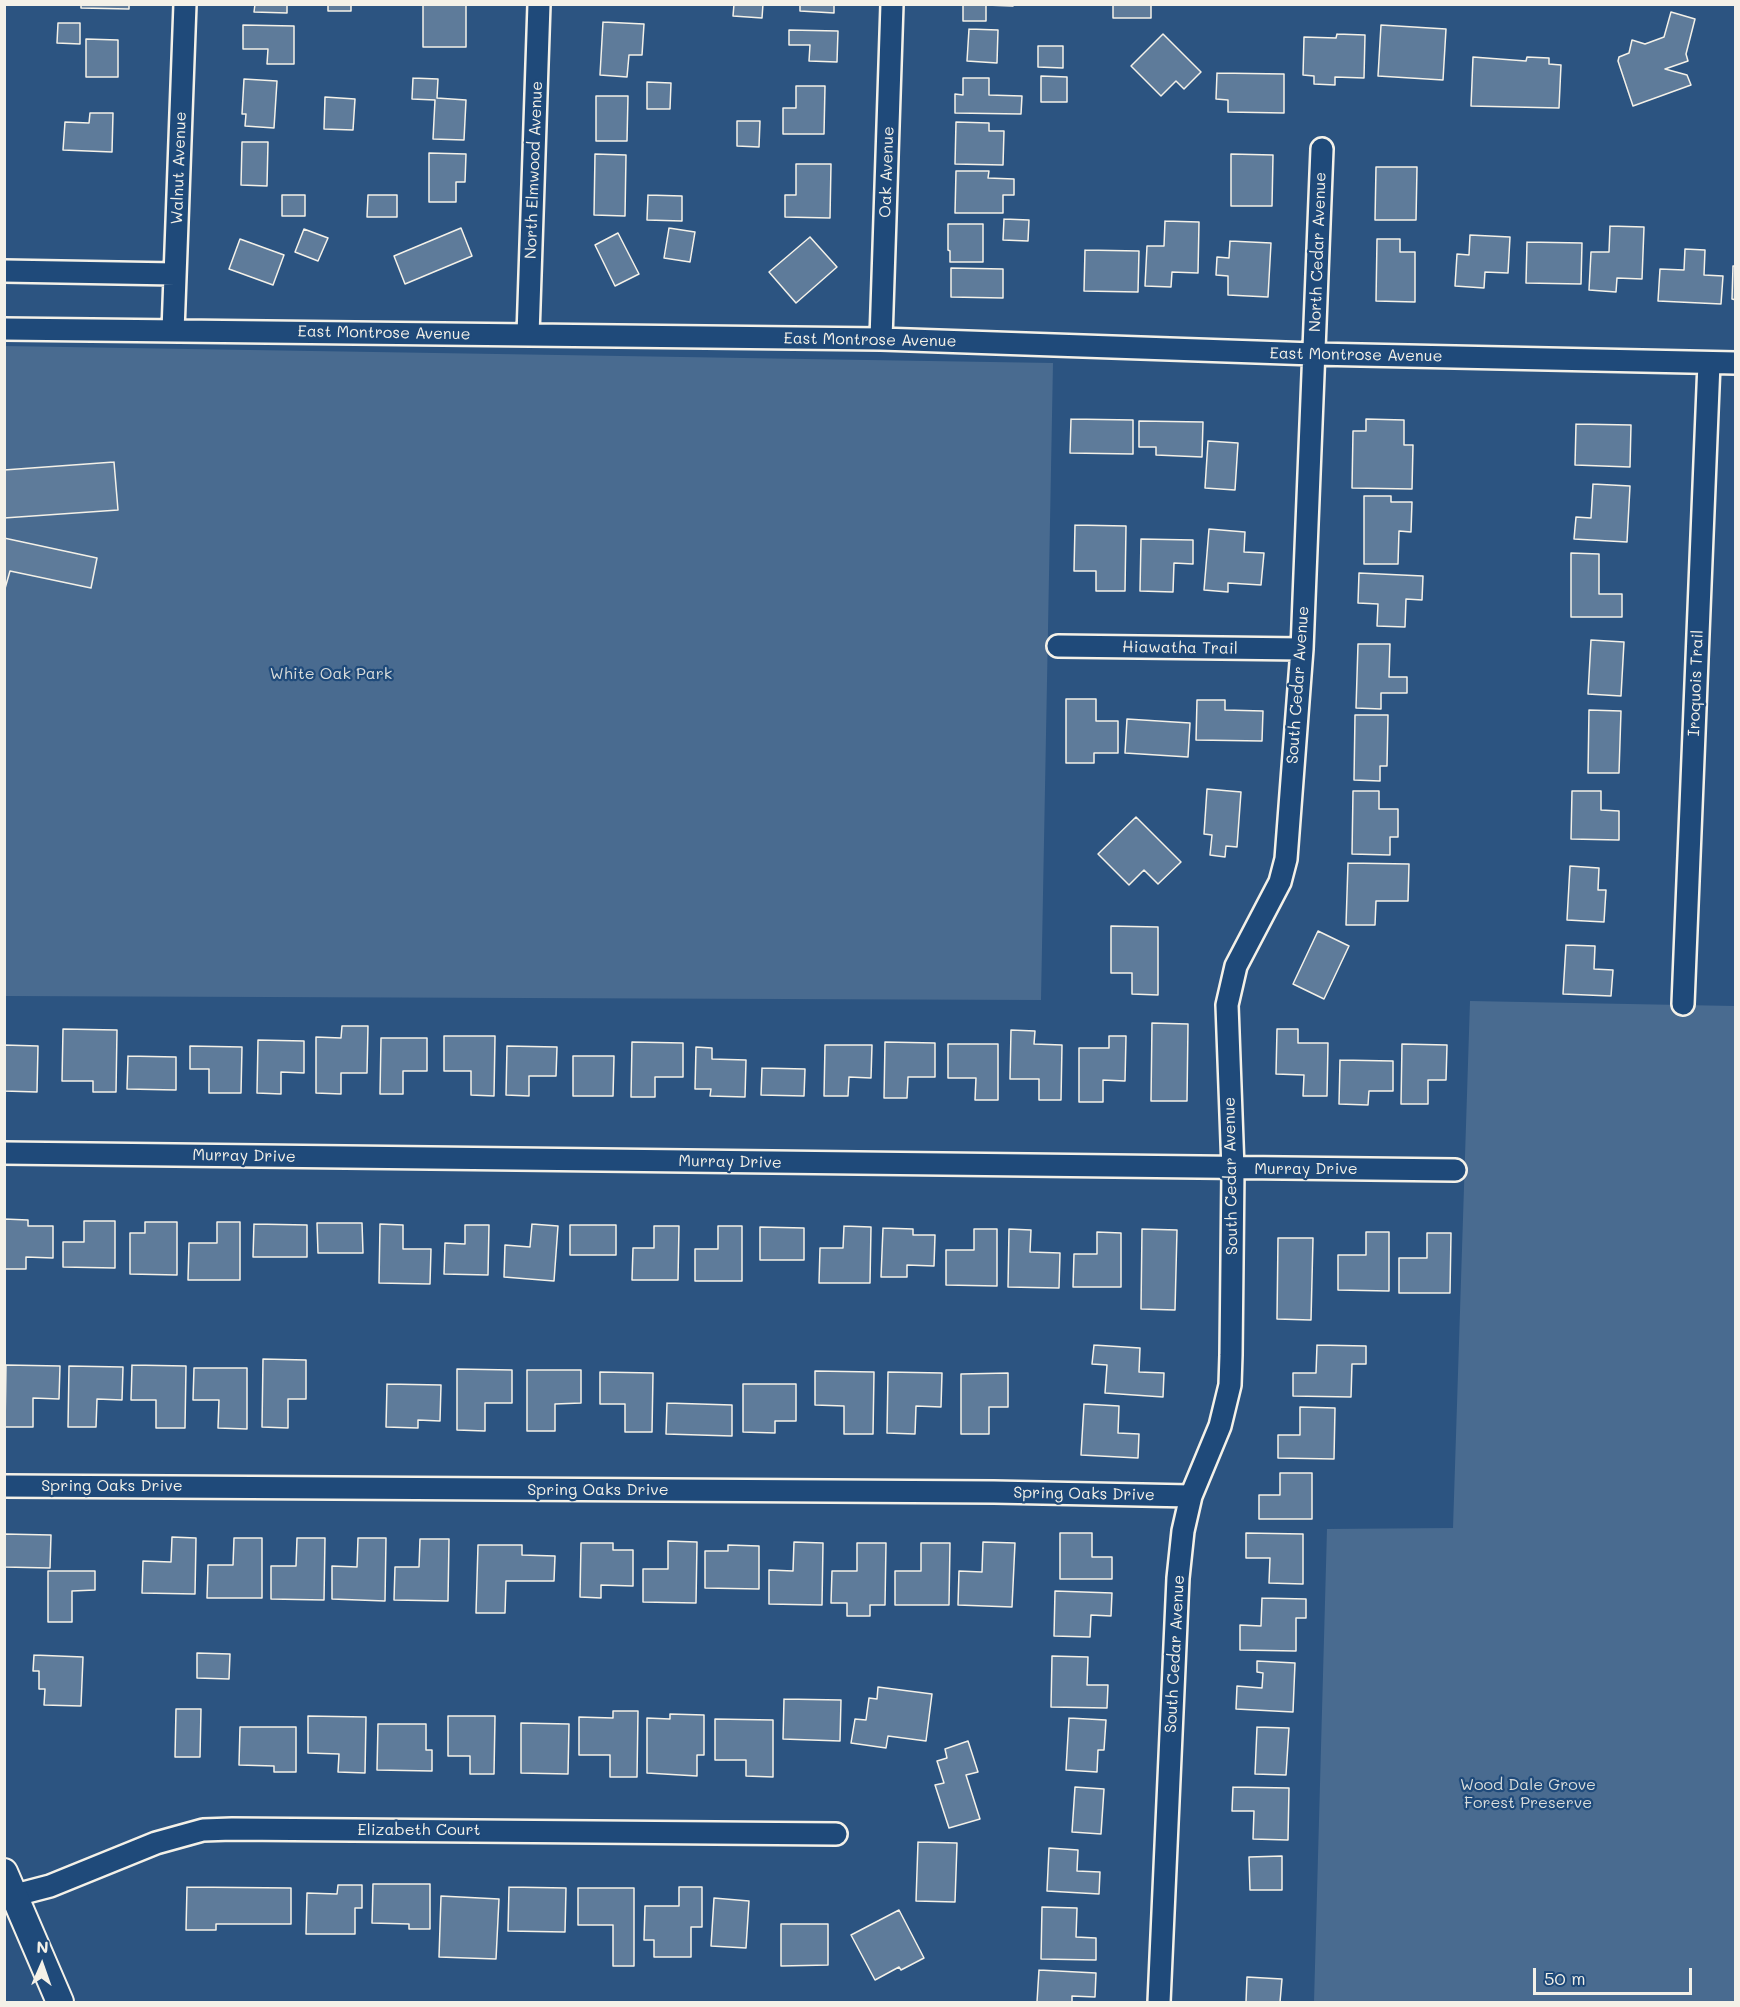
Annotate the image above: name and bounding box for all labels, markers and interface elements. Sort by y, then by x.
street label: North Elmwood Avenue [521,80,547,260]
street label: Walnut Avenue [167,111,191,225]
street label: Oak Avenue [876,126,898,218]
street label: North Cedar Avenue [1306,171,1330,333]
street label: East Montrose Avenue [297,322,471,344]
street label: East Montrose Avenue [783,329,957,351]
street label: East Montrose Avenue [1269,344,1443,366]
street label: South Cedar Avenue [1283,605,1313,765]
street label: Iroquois Trail [1685,629,1707,737]
street label: Hiawatha Trail [1122,637,1238,659]
park label: White Oak Park [270,664,392,684]
street label: South Cedar Avenue [1220,1097,1242,1255]
street label: Murray Drive [192,1146,296,1166]
street label: Murray Drive [678,1152,782,1172]
street label: Murray Drive [1254,1159,1358,1179]
street label: Spring Oaks Drive [41,1476,183,1496]
street label: Spring Oaks Drive [527,1480,669,1500]
street label: Spring Oaks Drive [1013,1483,1155,1505]
street label: South Cedar Avenue [1161,1574,1189,1734]
park label: Wood Dale Grove Forest Preserve [1460,1775,1596,1813]
street label: Elizabeth Court [358,1820,480,1840]
north arrow [12,1935,72,1995]
text: N [36,1936,49,1957]
scale bar [1536,1956,1695,1994]
text: 50 m [1544,1966,1586,1990]

